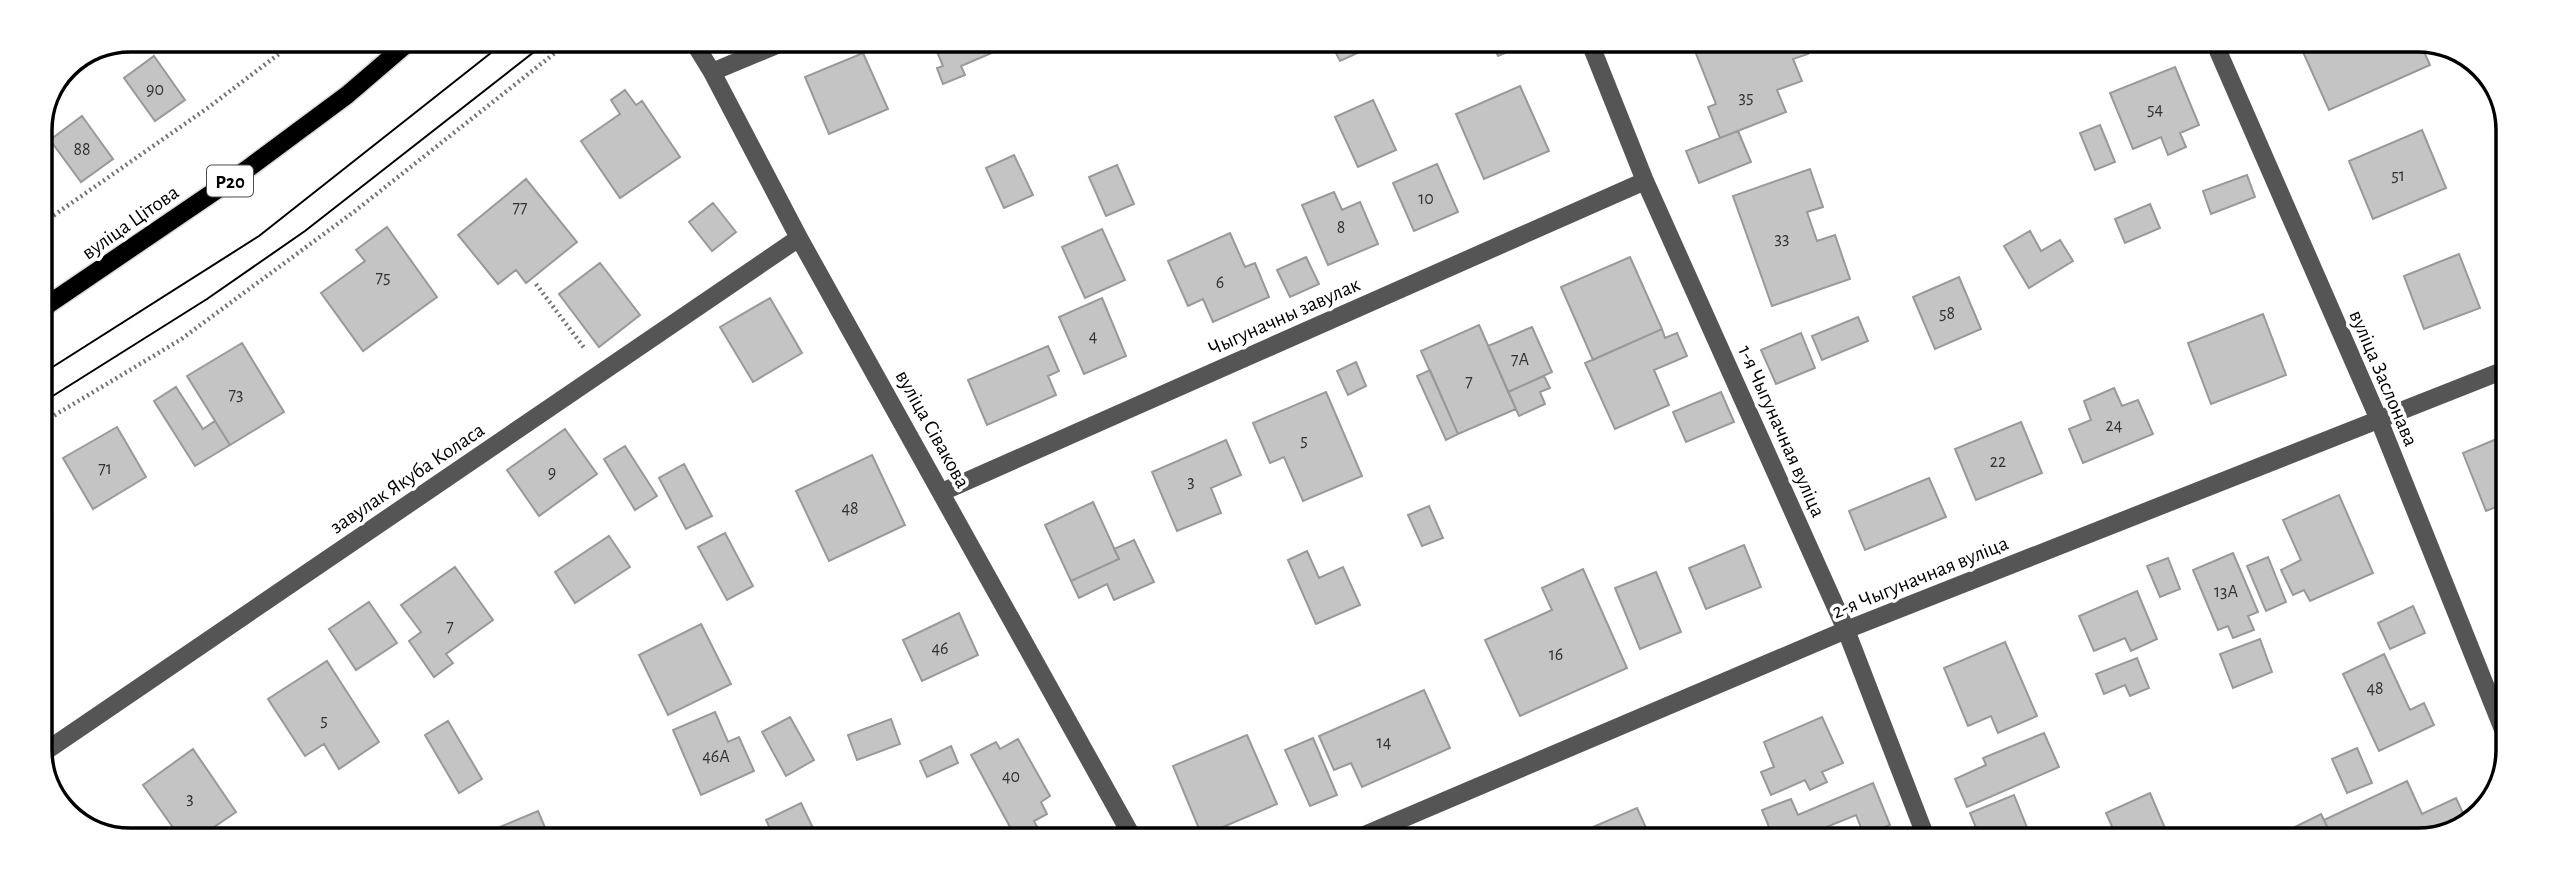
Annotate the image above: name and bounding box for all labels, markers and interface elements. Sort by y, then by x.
house number: 90 [146,81,164,99]
house number: 35 [1739,89,1753,107]
house number: 54 [2147,101,2163,119]
house number: 88 [73,141,91,159]
road number: Р20 [207,166,253,196]
house number: 51 [2391,167,2405,185]
street label: вуліца Цітова [78,181,183,263]
house number: 10 [1418,190,1434,208]
house number: 77 [512,199,528,217]
house number: 8 [1337,219,1345,237]
house number: 33 [1775,230,1789,248]
house number: 75 [375,269,391,287]
street label: Чыгуначны завулак [1205,273,1364,359]
house number: 6 [1216,274,1224,292]
house number: 58 [1939,305,1955,323]
street label: вуліца Заслонава [2345,307,2422,450]
house number: 4 [1089,328,1098,346]
street label: 1-я Чыгуначная вуліца [1734,342,1829,521]
house number: 7А [1511,351,1529,369]
street label: вуліца Сівакова [892,367,974,492]
house number: 7 [1465,373,1473,391]
house number: 73 [229,386,243,404]
house number: 24 [2106,417,2123,435]
street label: завулак Якуба Коласа [326,419,489,538]
house number: 5 [1300,432,1308,450]
house number: 22 [1990,453,2006,471]
house number: 71 [98,460,112,478]
house number: 9 [548,464,556,482]
house number: 3 [1187,473,1195,491]
house number: 48 [841,500,859,518]
street label: 2-я Чыгуначная вуліца [1829,532,2012,622]
house number: 13А [2214,583,2239,601]
house number: 7 [446,618,454,636]
house number: 46 [931,640,949,658]
house number: 16 [1549,646,1563,664]
house number: 48 [2366,680,2384,698]
house number: 5 [320,712,328,730]
house number: 14 [1377,734,1392,752]
house number: 46А [702,748,730,766]
house number: 40 [1002,768,1020,786]
house number: 3 [186,790,194,808]

